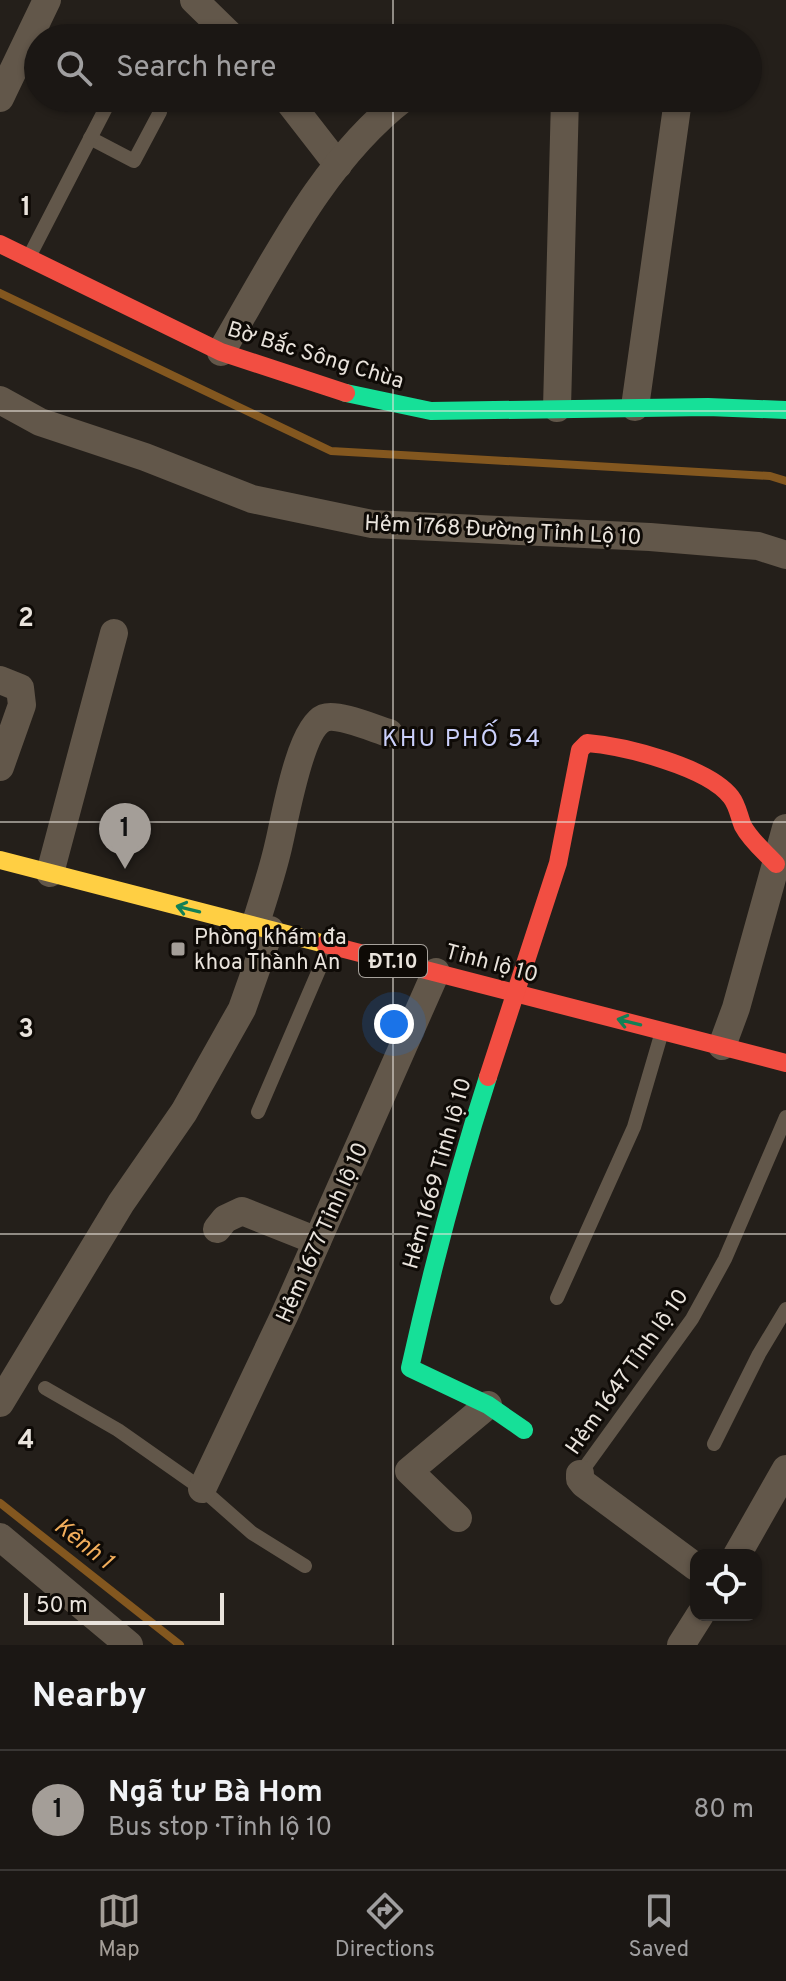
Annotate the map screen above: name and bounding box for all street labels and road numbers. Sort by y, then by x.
street label: Bờ Bắc Sông Chùa [224,314,408,396]
street label: Hẻm 1768 Đường Tỉnh Lộ 10 [364,511,642,552]
street label: Tỉnh lộ 10 [442,939,541,990]
road number: ĐT.10 [359,945,427,977]
street label: Hẻm 1669 Tỉnh lộ 10 [398,1075,479,1272]
street label: Hẻm 1677 Tỉnh lộ 10 [271,1139,375,1327]
street label: Hẻm 1647 Tỉnh lộ 10 [561,1284,695,1461]

